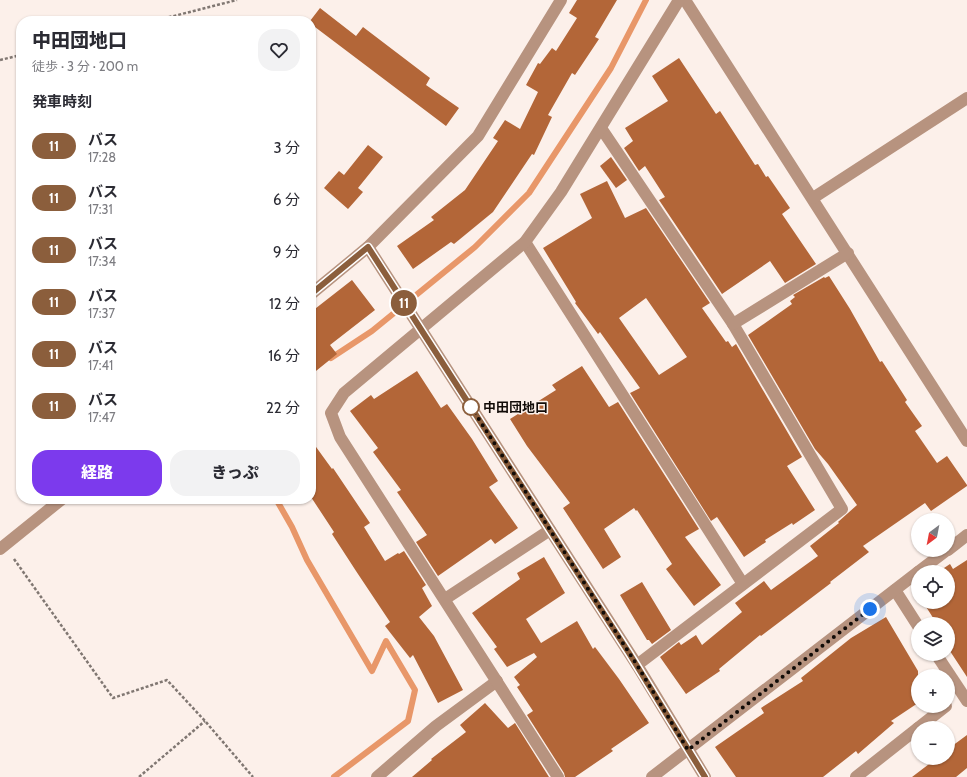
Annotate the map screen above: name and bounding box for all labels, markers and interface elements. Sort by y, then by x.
text: 中田団地口 [32,29,127,52]
button: heart [258,29,300,71]
text: 徒歩 · 3 分 · 200 m [32,58,138,74]
text: 発車時刻 [32,93,92,111]
text: バス [88,131,118,149]
text: 11 [49,137,59,155]
text: 3 分 [274,139,300,157]
text: 17:28 [88,149,116,165]
text: バス [88,183,118,201]
text: 11 [49,189,59,207]
text: 6 分 [273,191,300,209]
text: 17:31 [88,201,113,217]
text: バス [88,235,118,253]
text: 11 [49,241,59,259]
text: 9 分 [273,243,300,261]
text: 17:34 [88,253,116,269]
text: バス [88,287,118,305]
line badge: 11 [386,290,422,316]
text: 11 [49,293,59,311]
text: 11 [399,294,409,312]
text: 12 分 [269,295,300,313]
text: 17:37 [88,305,115,321]
text: バス [88,339,118,357]
text: 11 [49,345,59,363]
text: 16 分 [268,347,300,365]
text: 17:41 [88,357,113,373]
text: バス [88,391,118,409]
text: 11 [49,397,59,415]
marker: 中田団地口 [462,398,480,416]
text: 22 分 [266,399,300,417]
place label: 中田団地口 [483,399,548,415]
text: 17:47 [88,409,116,425]
button: 経路 [32,450,162,496]
button: きっぷ [170,450,300,496]
north arrow [911,513,955,557]
map controls [911,513,955,765]
button: locate [911,565,955,609]
your location [860,599,880,619]
button: layers [911,617,955,661]
button: + [911,669,955,713]
button: − [911,721,955,765]

